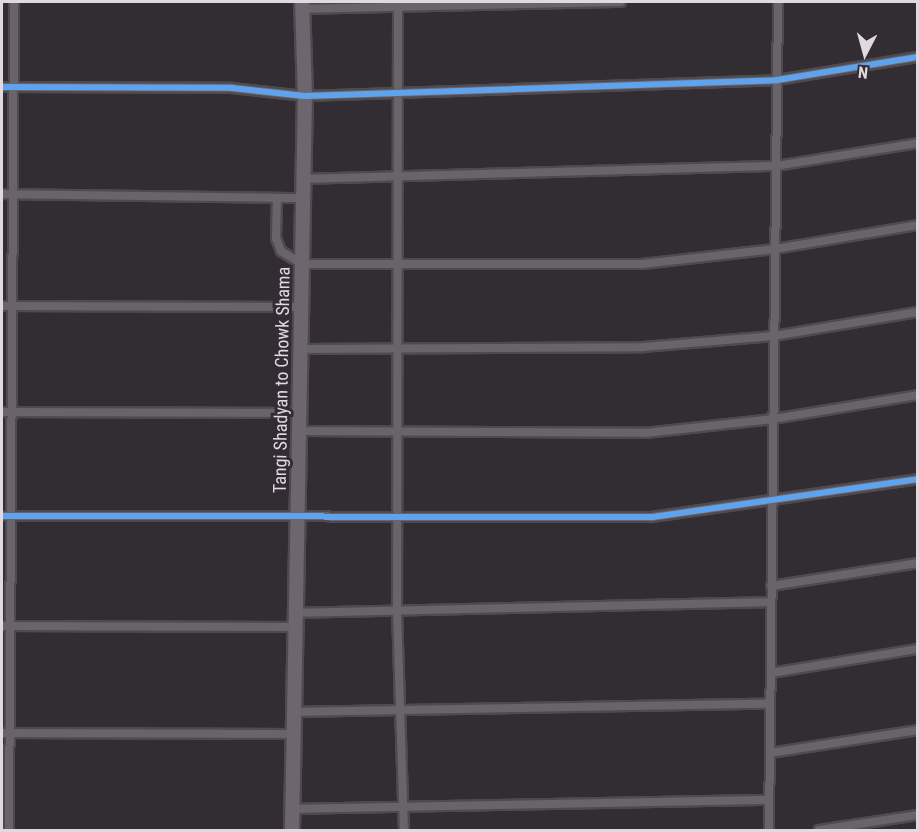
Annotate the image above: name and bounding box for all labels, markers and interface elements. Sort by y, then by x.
north arrow [835,24,895,84]
text: N [857,62,869,82]
street label: Tangi Shadyan to Chowk Shama [269,267,295,493]

